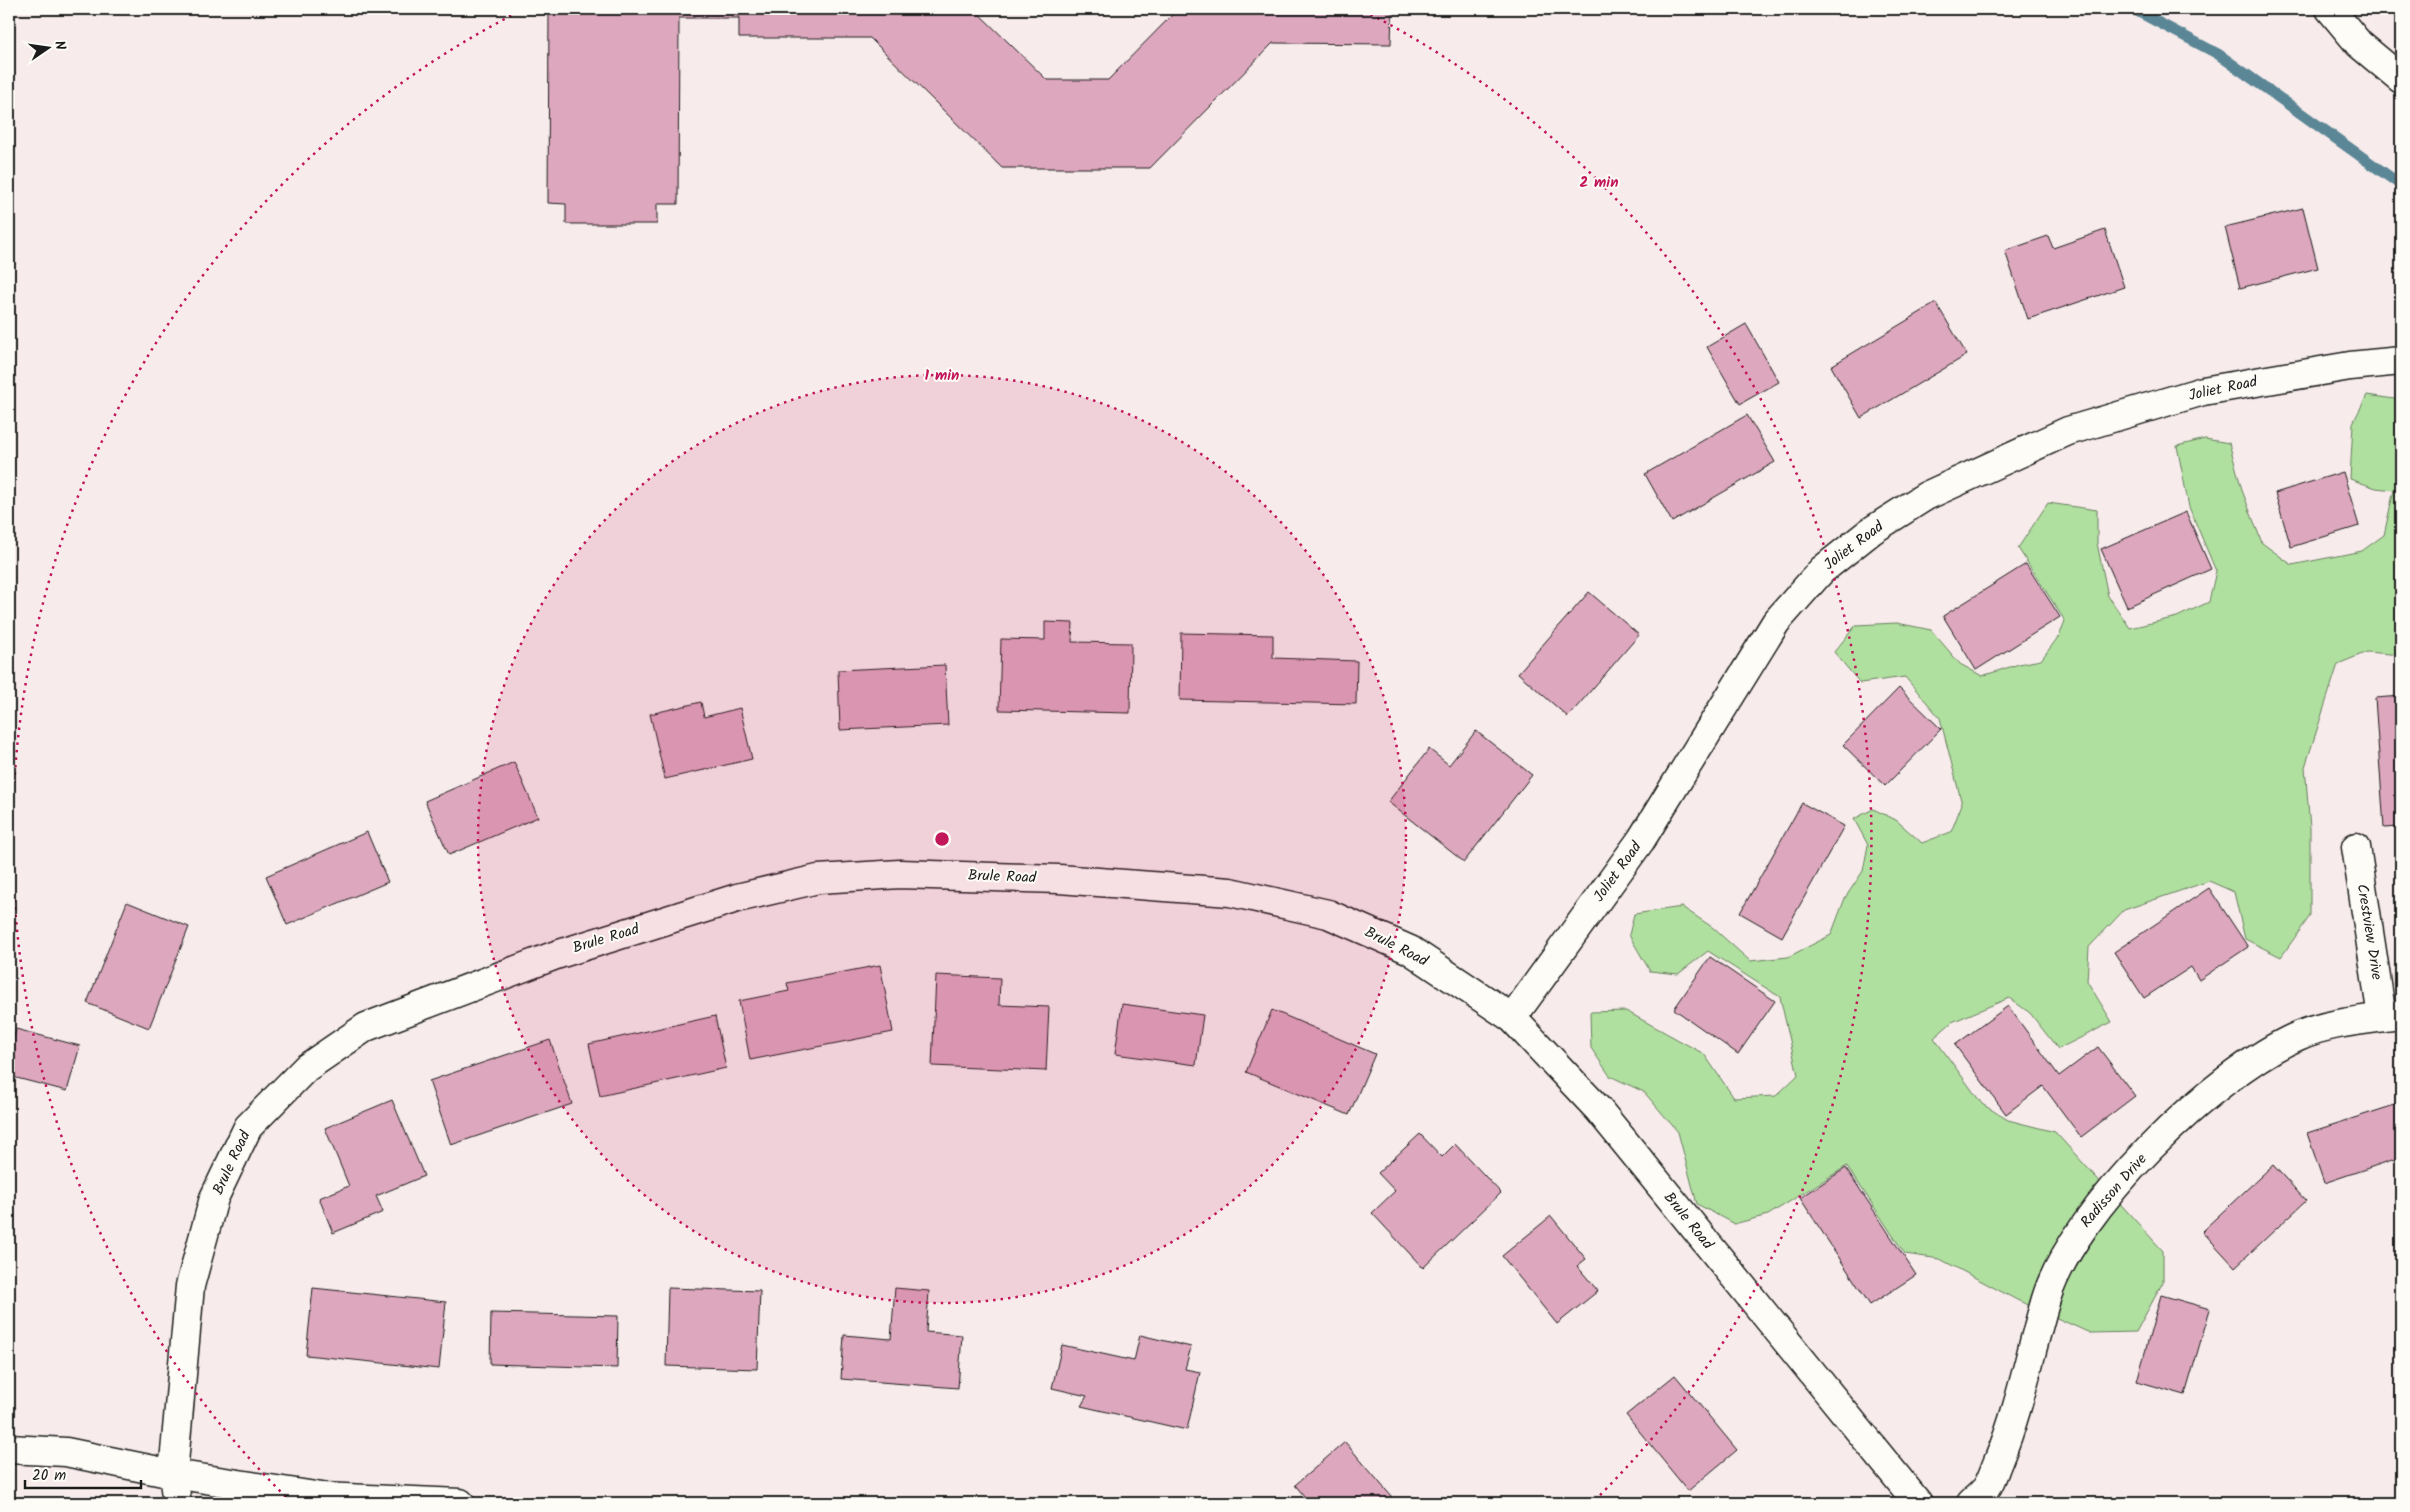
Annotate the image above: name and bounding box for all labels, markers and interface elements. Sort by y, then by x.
north arrow [22,22,72,72]
text: N [48,39,71,52]
text: 2 min [1579,171,1619,195]
text: 1 min [925,364,959,388]
street label: Joliet Road [2186,370,2260,408]
street label: Joliet Road [1819,515,1889,577]
centre of rings [933,830,951,848]
street label: Joliet Road [1588,836,1648,907]
street label: Brule Road [967,864,1037,890]
street label: Crestview Drive [2350,882,2388,982]
street label: Brule Road [570,917,643,960]
street label: Brule Road [1360,921,1432,973]
street label: Brule Road [207,1127,258,1199]
street label: Radisson Drive [2075,1148,2153,1233]
street label: Brule Road [1657,1187,1719,1255]
scale bar [25,1457,141,1489]
text: 20 m [32,1464,66,1488]

